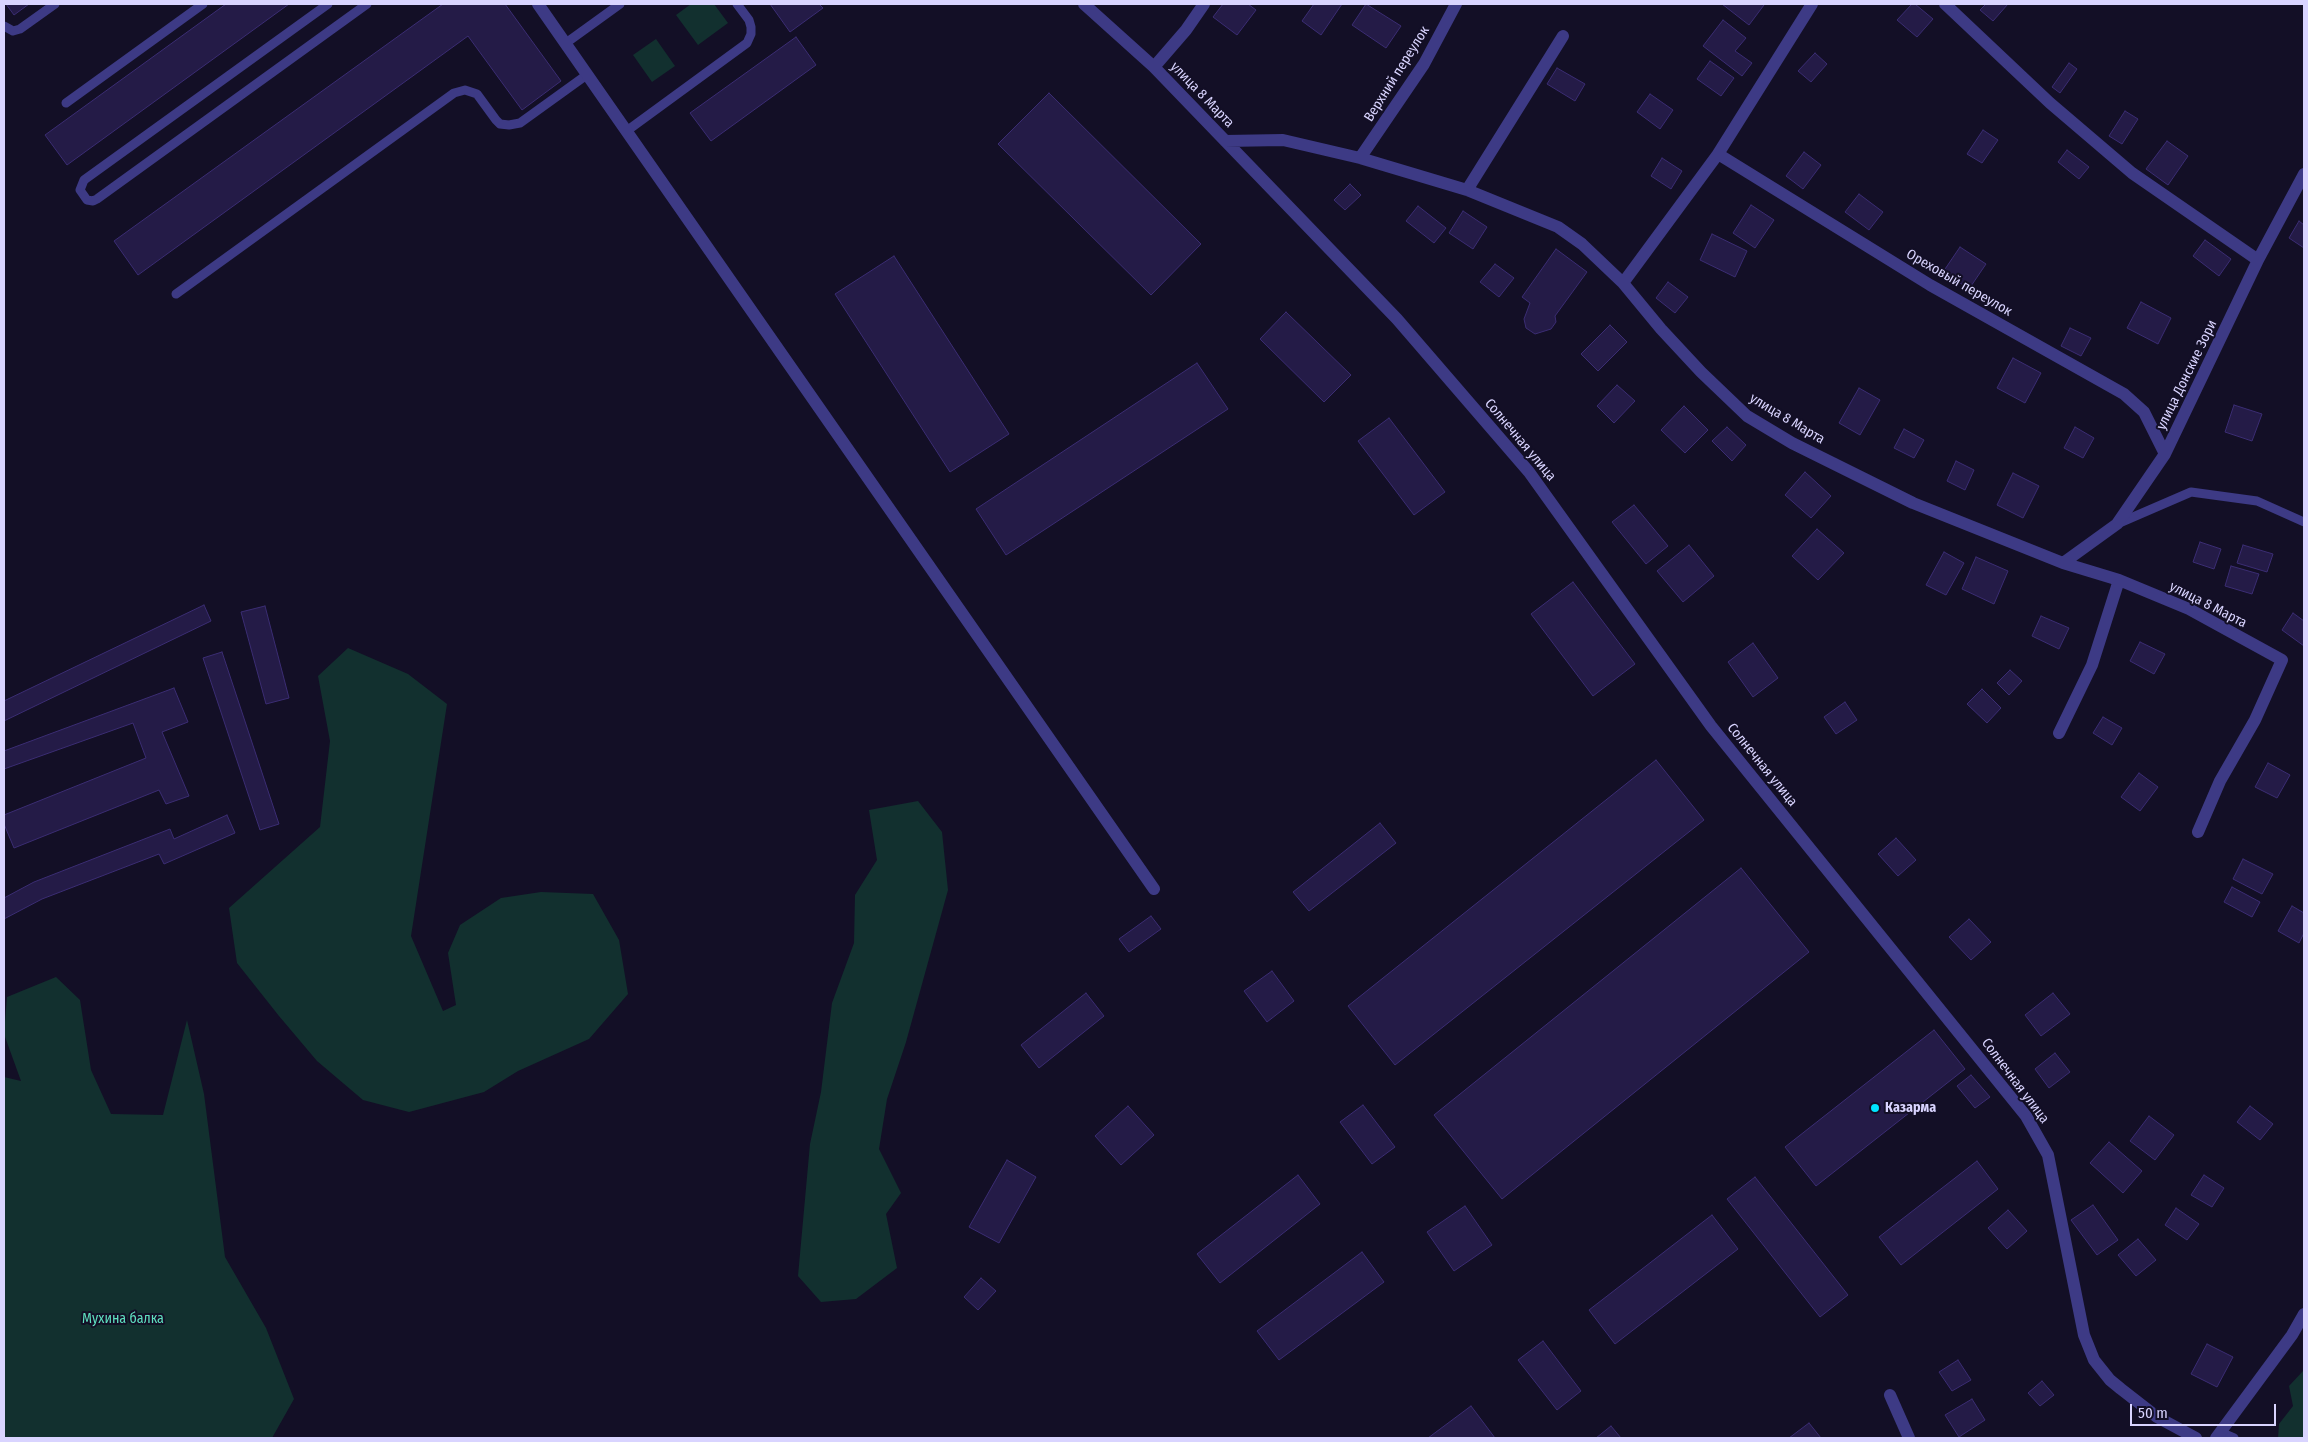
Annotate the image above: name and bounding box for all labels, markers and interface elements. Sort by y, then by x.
street label: Верхний переулок [1361,23,1433,125]
street label: улица 8 Марта [1167,59,1237,131]
street label: Ореховый переулок [1903,246,2015,320]
street label: улица Донские Зори [2153,317,2221,433]
street label: улица 8 Марта [1746,390,1828,448]
street label: Солнечная улица [1481,395,1559,485]
street label: улица 8 Марта [2166,578,2250,632]
street label: Солнечная улица [1723,720,1801,810]
street label: Солнечная улица [1978,1035,2052,1127]
place label: Казарма [1885,1100,1936,1116]
marker: Казарма [1869,1102,1881,1114]
park label: Мухина балка [82,1311,164,1327]
scale bar [2133,1394,2279,1426]
text: 50 m [2138,1404,2168,1422]

